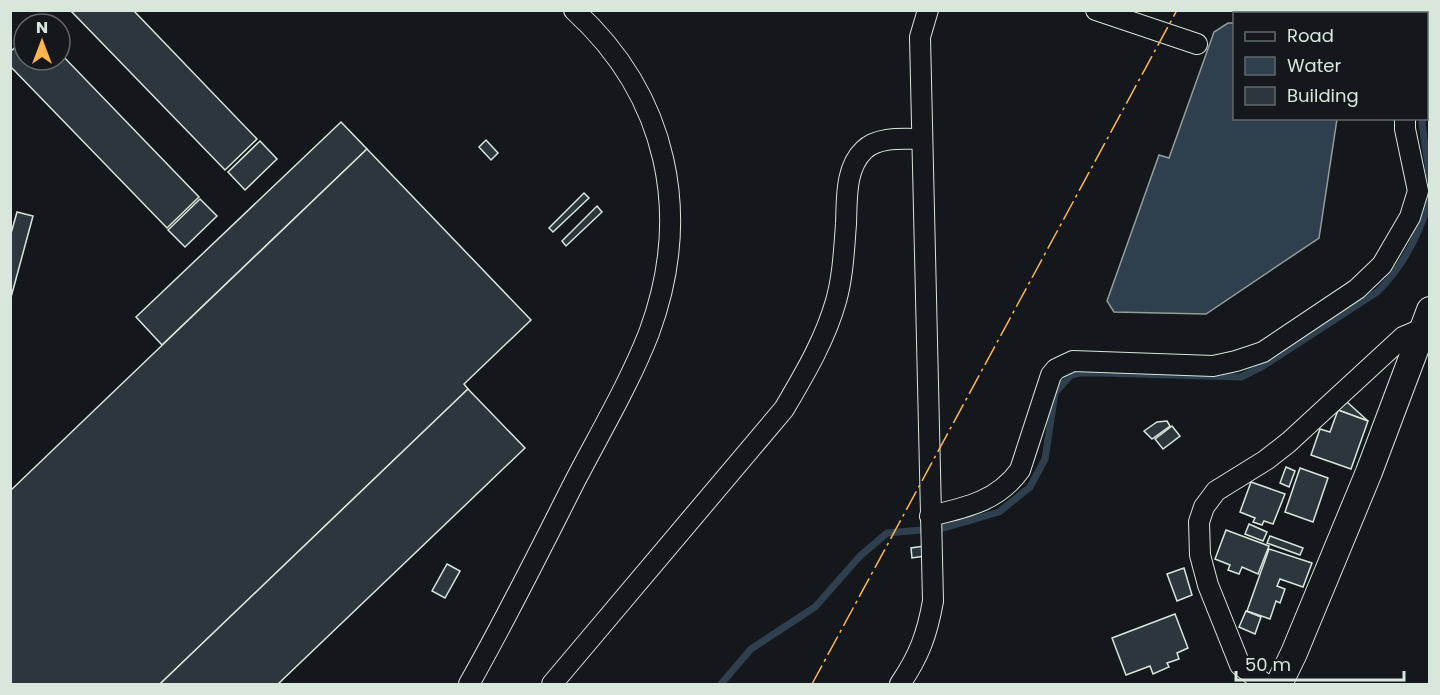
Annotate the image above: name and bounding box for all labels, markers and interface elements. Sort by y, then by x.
north arrow [12,12,72,72]
legend [1233,12,1428,120]
text: N [36,16,48,39]
text: Road [1287,23,1334,48]
text: Water [1287,53,1341,78]
text: Building [1287,83,1359,108]
scale bar [1236,644,1404,682]
text: 50 m [1245,652,1291,677]

